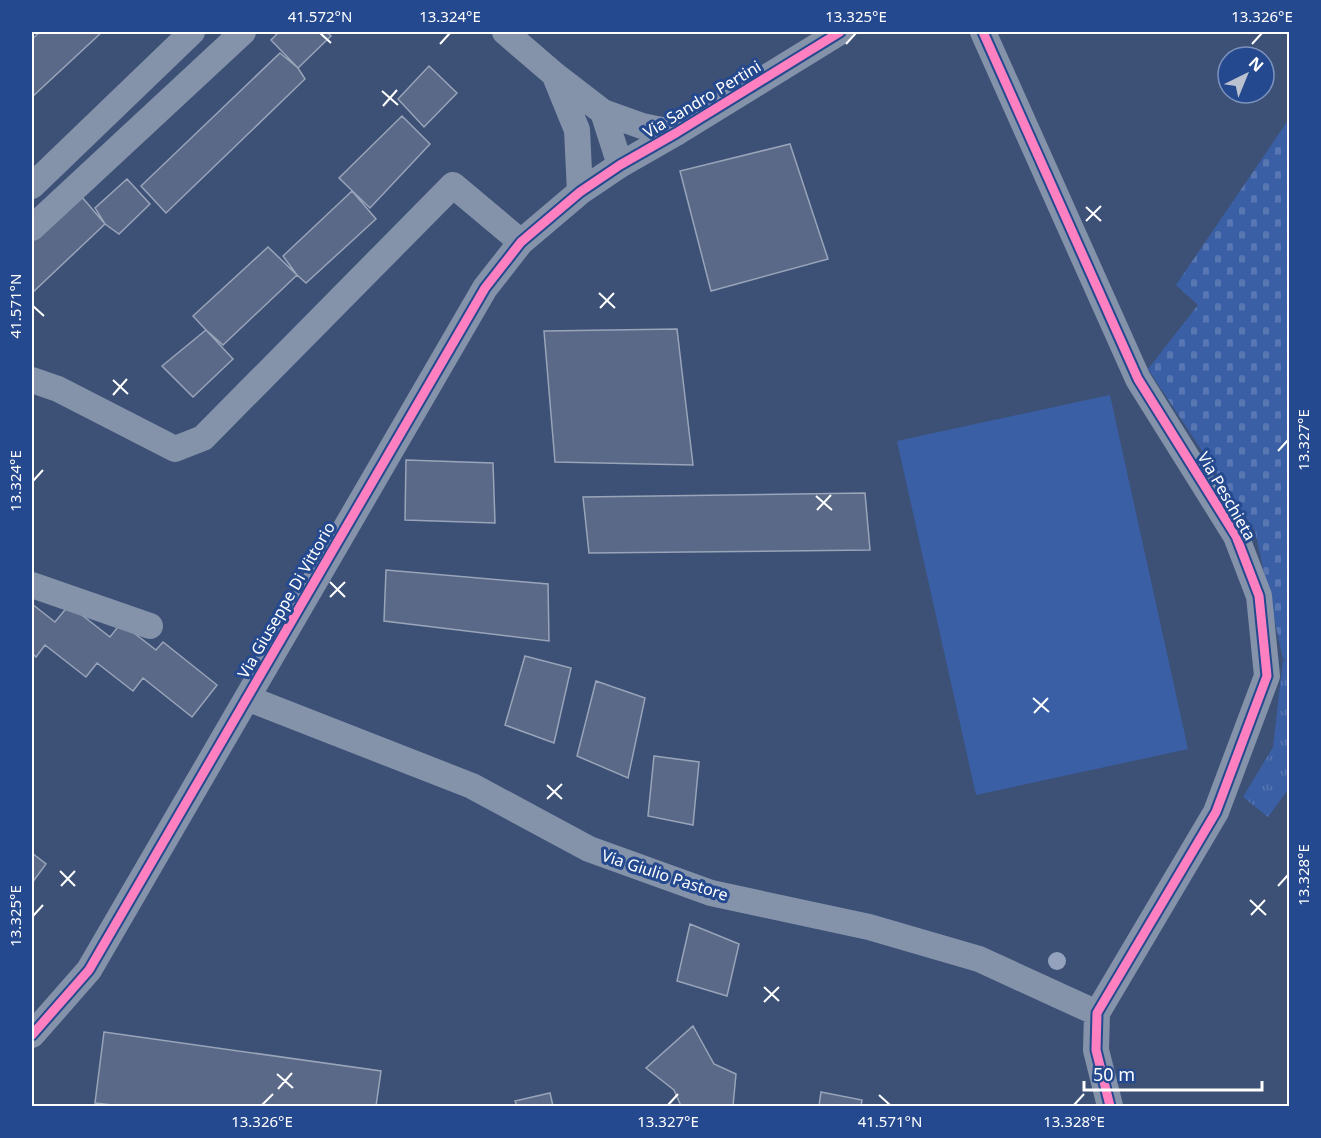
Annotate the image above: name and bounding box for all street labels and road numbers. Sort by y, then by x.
street label: Via Sandro Pertini [639,55,765,143]
street label: Via Peschieta [1193,448,1261,544]
street label: Via Giuseppe Di Vittorio [232,518,340,682]
street label: Via Giulio Pastore [599,844,731,906]

